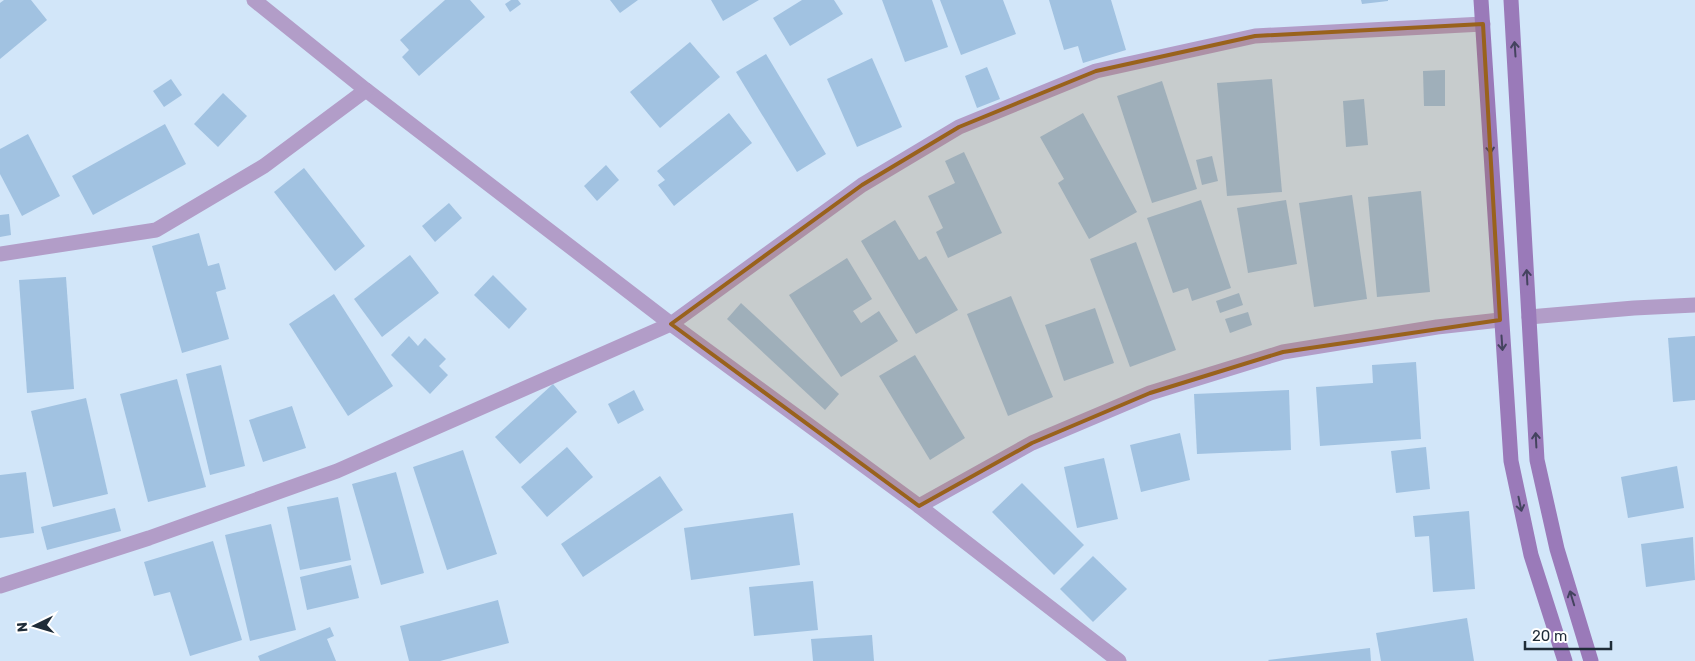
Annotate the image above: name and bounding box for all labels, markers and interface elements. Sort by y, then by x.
one-way arrow [1510,41,1519,57]
one-way arrow [1485,137,1494,153]
one-way arrow [1523,270,1532,286]
one-way arrow [1497,334,1507,350]
one-way arrow [1532,432,1541,448]
one-way arrow [1516,495,1526,511]
one-way arrow [1567,590,1577,606]
north arrow [10,601,60,651]
scale bar [1525,618,1611,650]
text: N [14,621,31,633]
text: 20 m [1532,627,1567,645]

